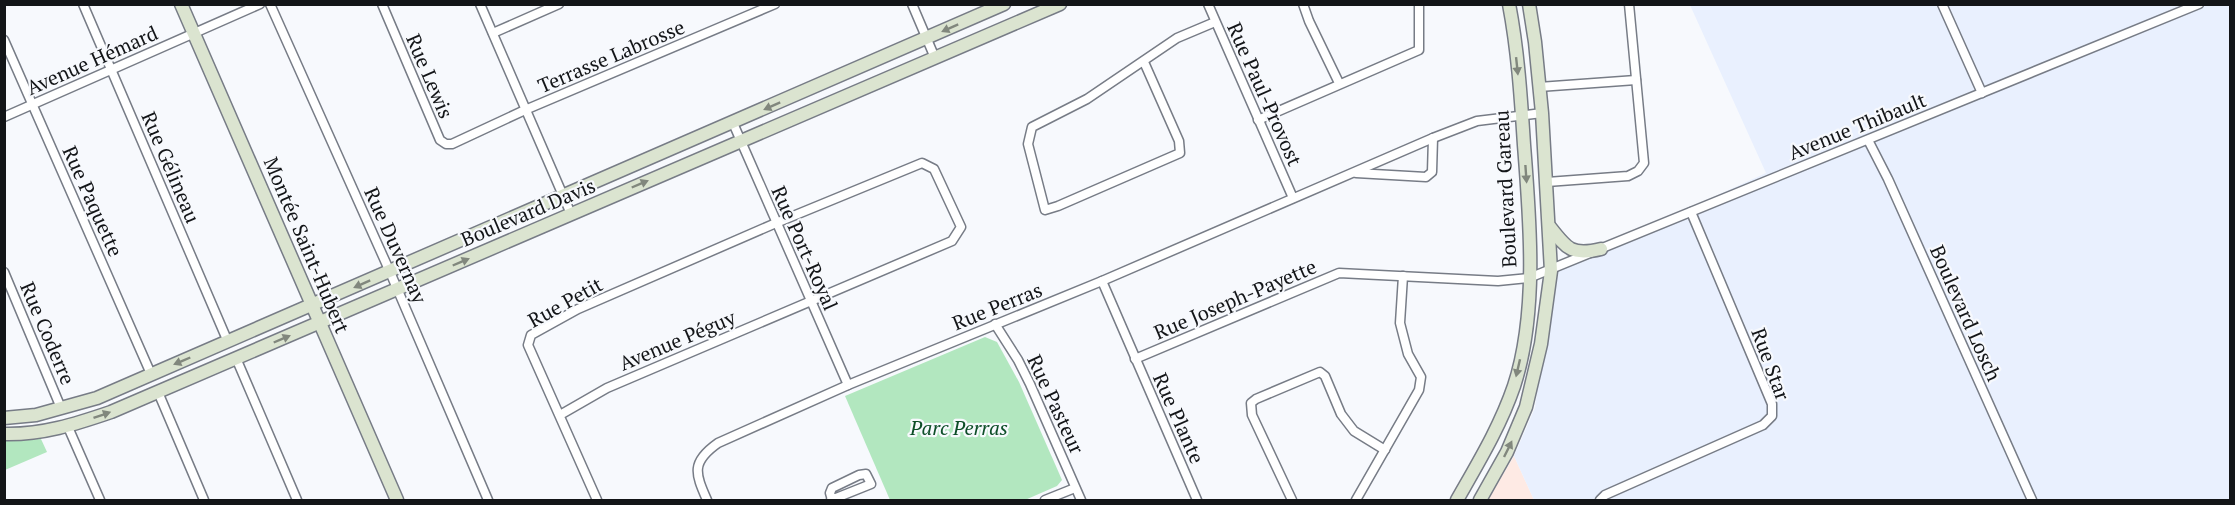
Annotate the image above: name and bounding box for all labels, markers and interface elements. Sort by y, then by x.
street label: Terrasse Labrosse [533,13,689,99]
street label: Rue Paul-Provost [1221,18,1309,171]
street label: Avenue Hémard [22,19,162,101]
one-way arrow [941,23,959,33]
street label: Rue Lewis [400,30,460,122]
one-way arrow [1512,57,1522,76]
street label: Avenue Thibault [1784,86,1930,166]
one-way arrow [762,101,780,111]
street label: Rue Gélineau [135,107,207,227]
street label: Boulevard Gareau [1487,110,1523,268]
street label: Rue Paquette [57,141,129,261]
street label: Montée Saint-Hubert [258,153,357,338]
one-way arrow [1522,164,1531,183]
street label: Boulevard Davis [457,172,599,252]
one-way arrow [631,179,649,189]
street label: Rue Port-Royal [765,181,845,315]
street label: Rue Duvernay [358,183,434,308]
street label: Boulevard Losch [1924,241,2008,386]
street label: Rue Joseph-Payette [1150,253,1320,345]
one-way arrow [452,257,470,266]
street label: Rue Petit [523,270,608,334]
street label: Rue Perras [948,276,1046,336]
street label: Rue Coderre [14,277,82,389]
one-way arrow [353,280,370,289]
street label: Avenue Péguy [615,303,740,377]
street label: Rue Star [1745,324,1797,404]
one-way arrow [273,334,290,343]
street label: Rue Pasteur [1021,350,1091,458]
one-way arrow [173,356,191,366]
one-way arrow [1513,358,1522,377]
street label: Rue Plante [1147,368,1211,468]
one-way arrow [94,410,112,419]
park label: Parc Perras [909,414,1008,441]
one-way arrow [1503,441,1512,458]

